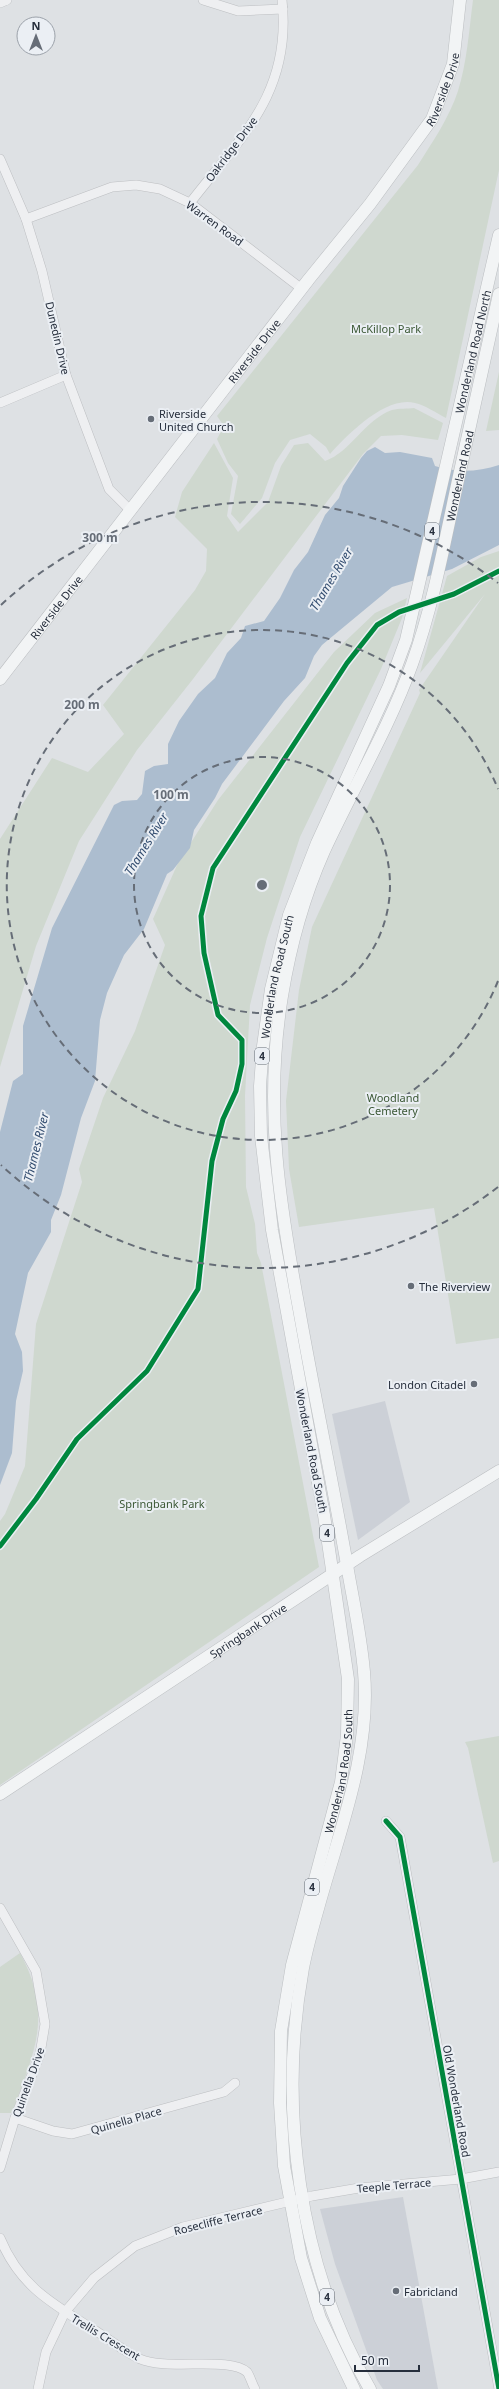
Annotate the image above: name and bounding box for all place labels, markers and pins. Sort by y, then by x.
place label: Riverside United Church [159,406,233,434]
marker: Riverside United Church [146,414,156,424]
centre of rings [255,878,269,892]
place label: The Riverview [419,1279,490,1294]
marker: The Riverview [406,1281,416,1291]
place label: London Citadel [388,1377,466,1392]
marker: London Citadel [469,1379,479,1389]
place label: Fabricland [404,2284,458,2299]
marker: Fabricland [391,2286,401,2296]

